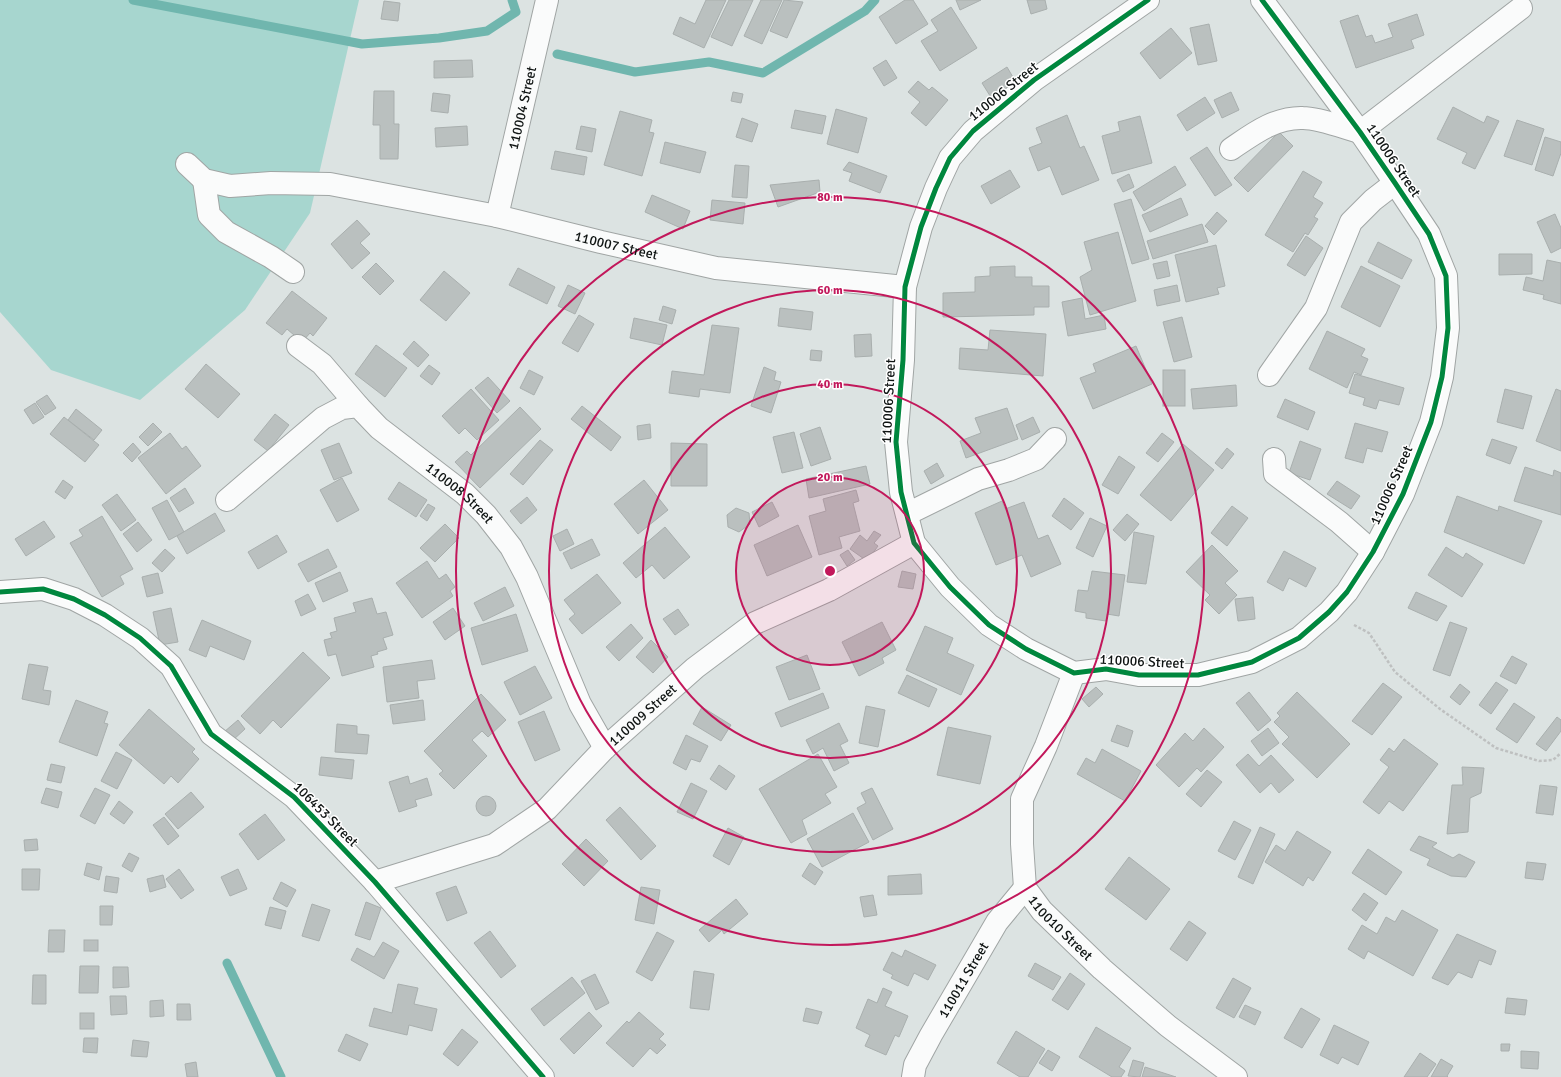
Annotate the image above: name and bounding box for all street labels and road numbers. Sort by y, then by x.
street label: 110006 Street [965,58,1042,125]
street label: 110004 Street [505,65,540,151]
street label: 110006 Street [1363,120,1424,200]
street label: 110007 Street [573,228,660,264]
street label: 110006 Street [878,358,899,444]
street label: 110006 Street [1366,443,1417,527]
street label: 110008 Street [422,459,497,527]
street label: 110006 Street [1099,651,1185,672]
street label: 110009 Street [605,680,680,750]
street label: 106453 Street [290,778,362,850]
street label: 110010 Street [1024,892,1096,964]
street label: 110011 Street [935,939,992,1021]

